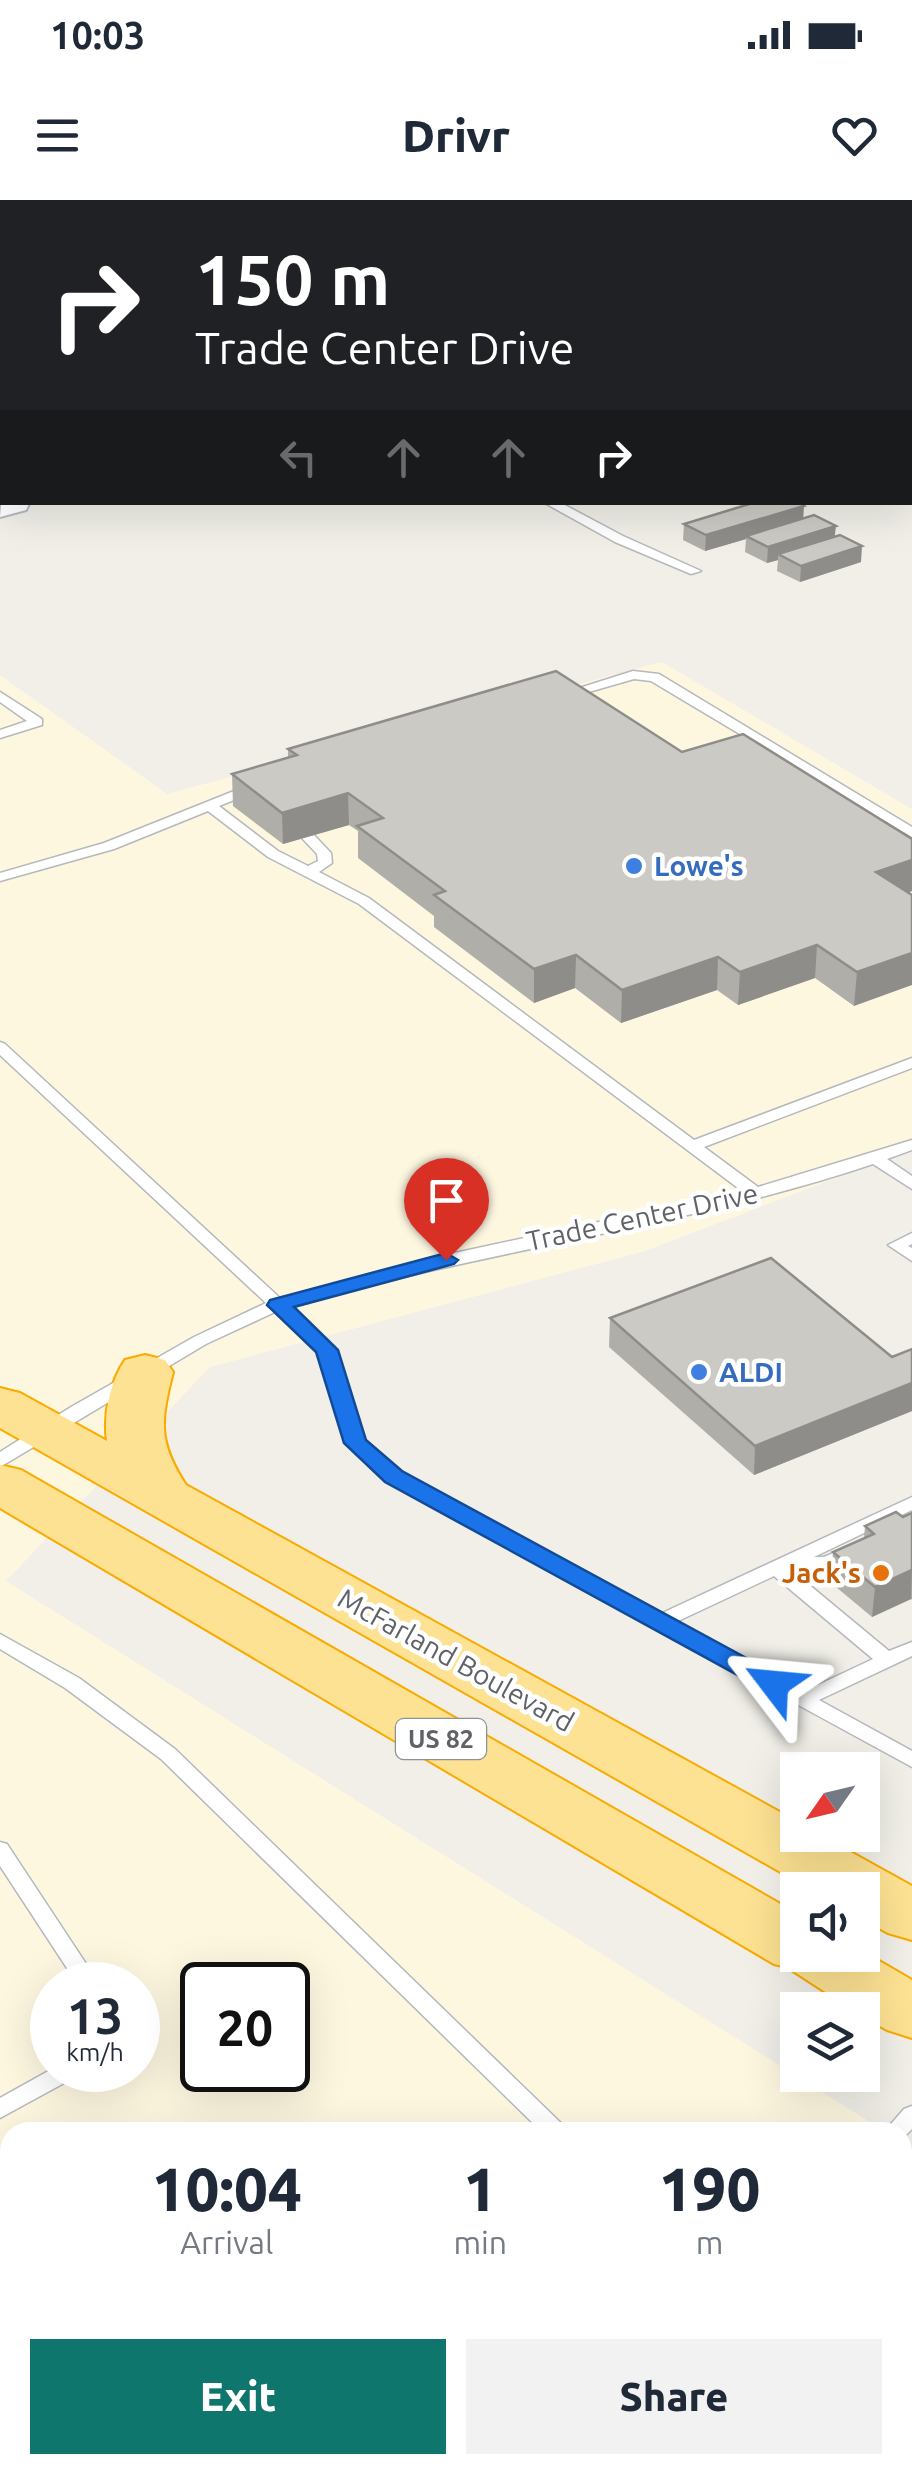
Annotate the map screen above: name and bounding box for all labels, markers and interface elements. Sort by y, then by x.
text: 10:03 [50,14,145,56]
icon: menu [30,108,85,163]
icon: heart [827,108,882,163]
text: Drivr [402,110,510,161]
icon: right [30,240,160,370]
text: 150 m [195,240,390,318]
text: Trade Center Drive [195,322,574,373]
icon: left [271,430,326,485]
icon: ahead [376,430,431,485]
icon: ahead [481,430,536,485]
icon: right [586,430,641,485]
place label: Lowe's [654,850,744,881]
marker: Lowe's [623,855,645,877]
pin [404,1158,489,1261]
icon: arrive [419,1173,474,1228]
street label: Trade Center Drive [523,1177,761,1256]
place label: ALDI [719,1356,783,1387]
marker: ALDI [688,1361,710,1383]
place label: Jack's [782,1557,861,1588]
marker: Jack's [870,1562,892,1584]
street label: McFarland Boulevard [333,1582,579,1737]
position arrow [722,1632,826,1736]
road number: US 82 [396,1719,486,1759]
north arrow [780,1752,880,1852]
map controls [780,1752,880,2092]
button: sound [780,1872,880,1972]
speed limit sign: 20 [180,1962,310,2092]
text: 13 [67,1987,123,2043]
button: layers [780,1992,880,2092]
text: km/h [66,2038,124,2066]
text: 10:04 [152,2155,302,2222]
text: 1 [463,2155,497,2222]
text: 190 [659,2155,760,2222]
text: Arrival [180,2224,273,2260]
text: min [453,2224,507,2260]
text: m [696,2224,723,2260]
button: Exit [30,2339,446,2454]
button: Share [466,2339,882,2454]

